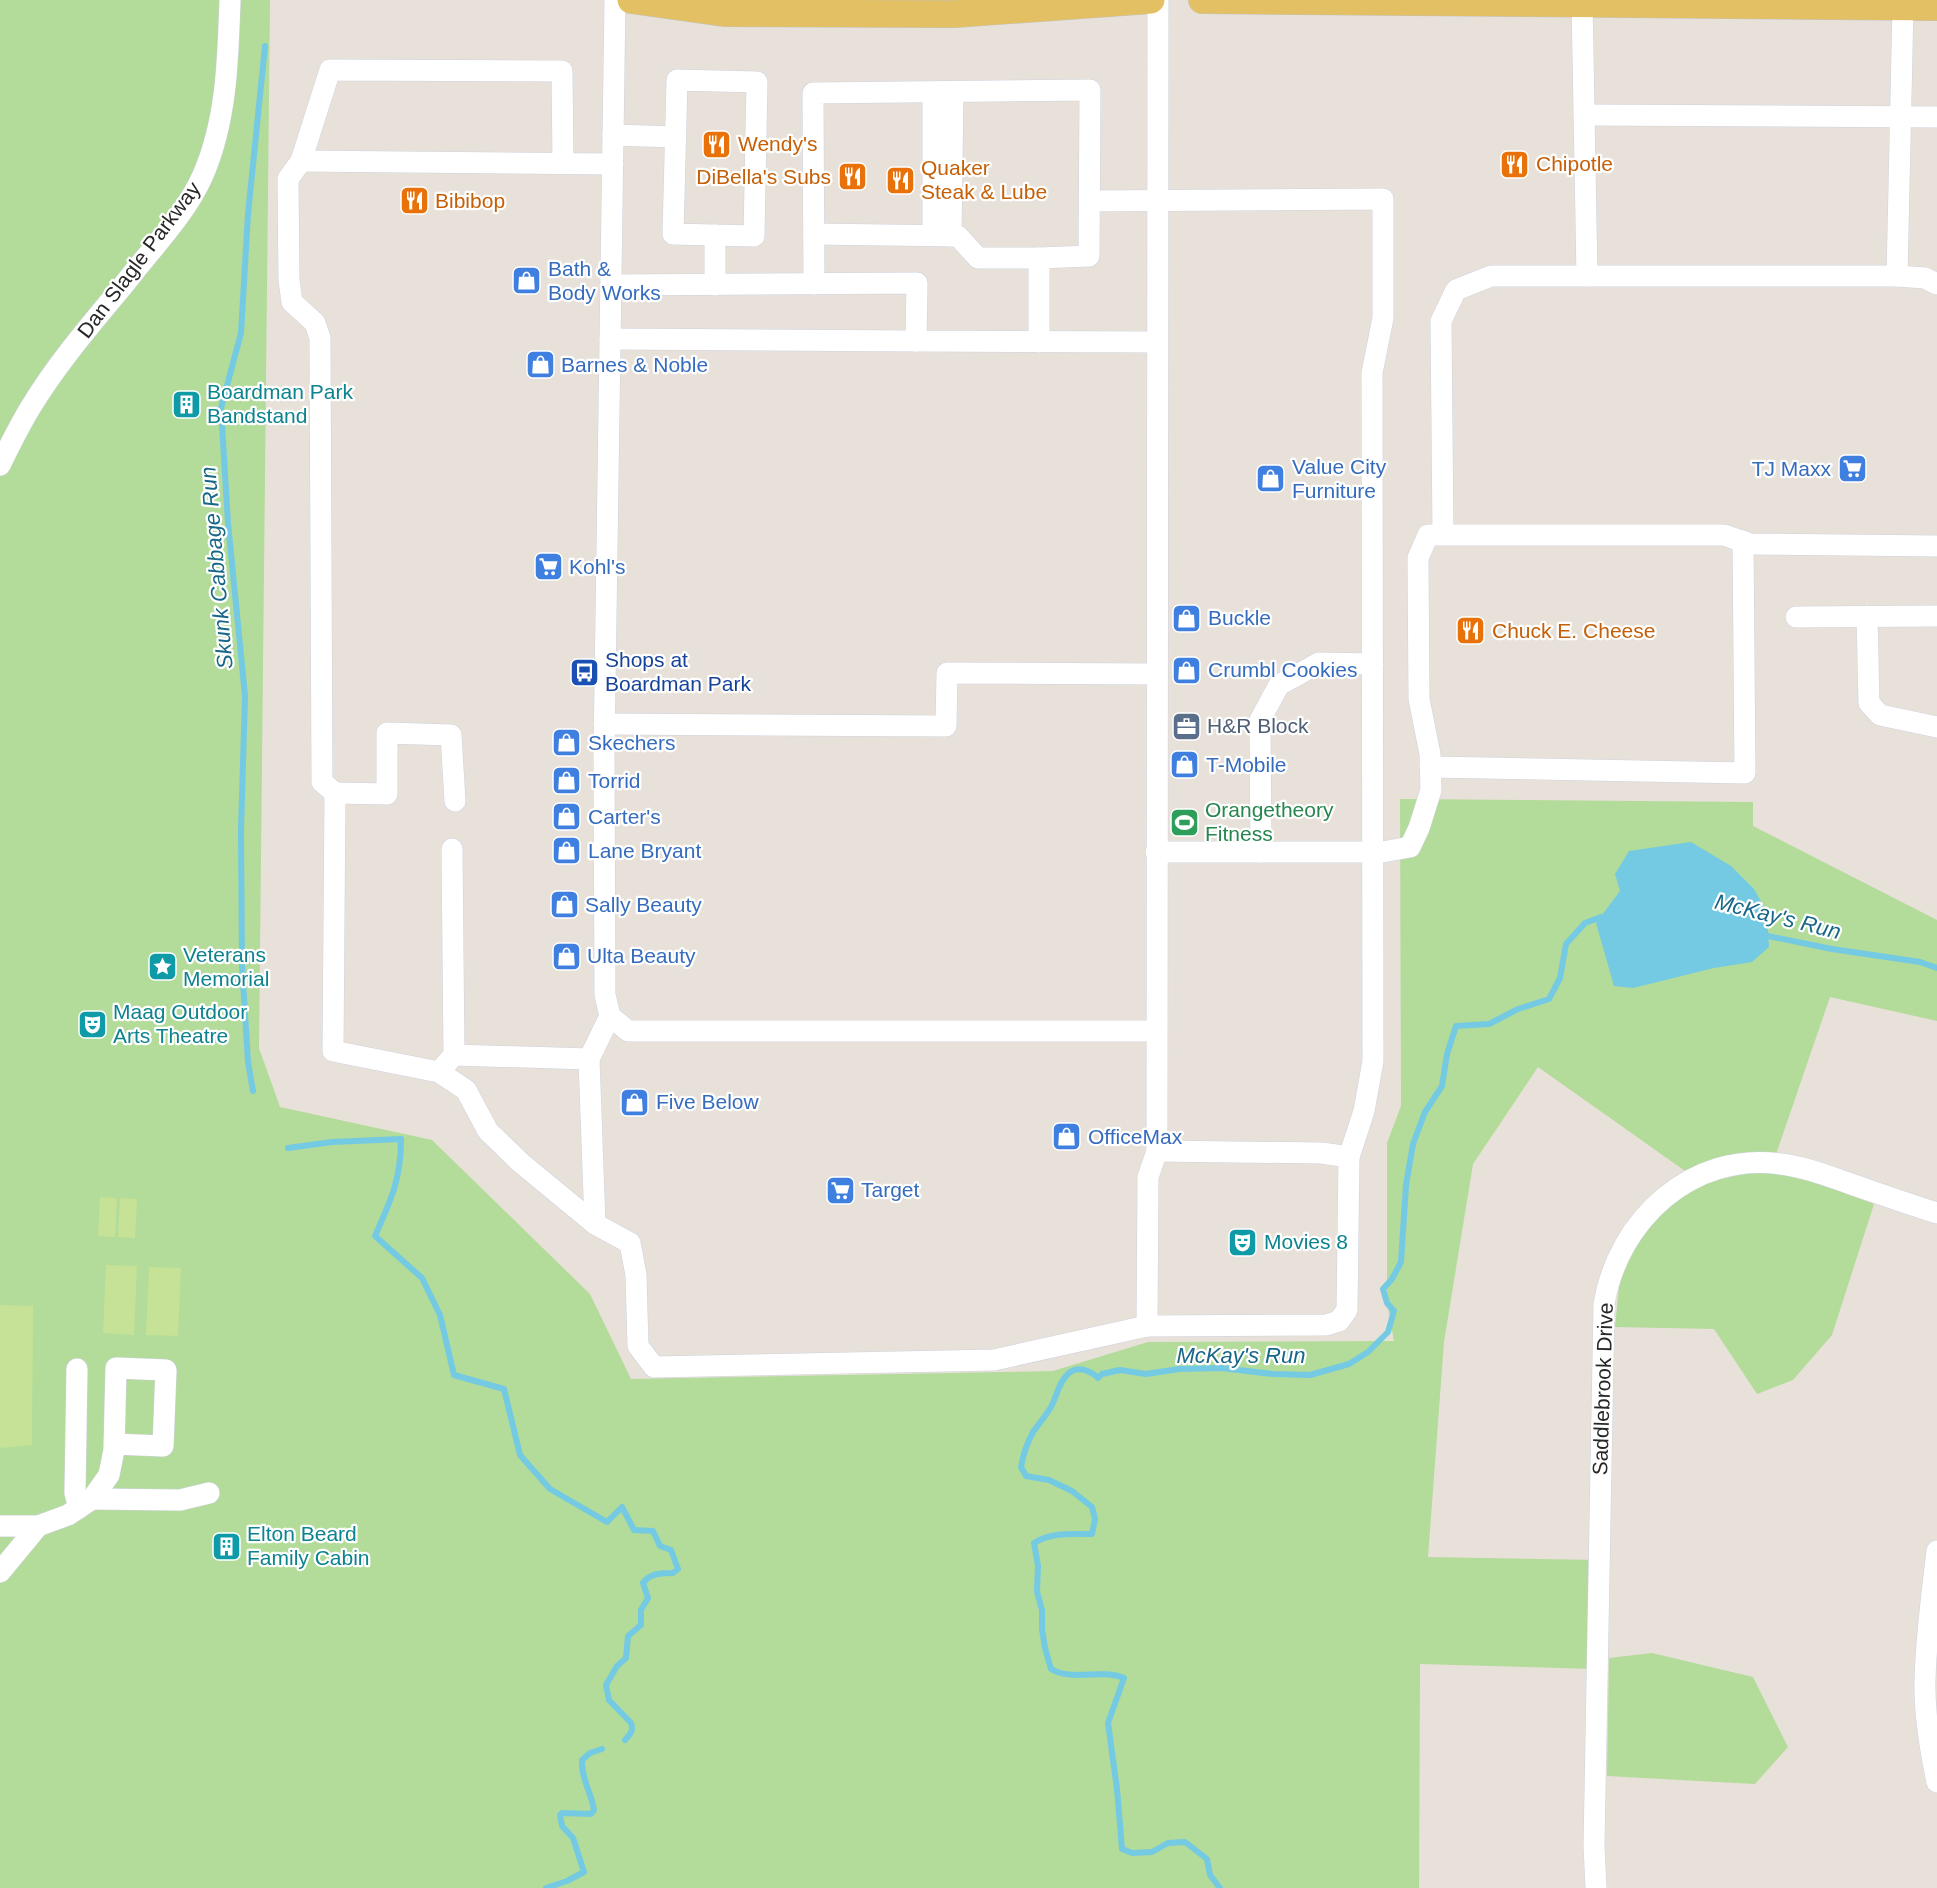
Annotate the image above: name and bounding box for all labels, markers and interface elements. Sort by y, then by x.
restaurant icon: Wendy's [701,128,733,160]
place label: Wendy's [738,132,818,155]
restaurant icon: Chipotle [1499,148,1531,180]
place label: Chipotle [1536,152,1613,175]
place label: Quaker Steak & Lube [921,156,1047,203]
restaurant icon: DiBella's Subs [836,161,868,193]
restaurant icon: Quaker Steak & Lube [884,164,916,196]
place label: DiBella's Subs [696,165,831,188]
street label: Dan Slagle Parkway [73,177,205,342]
restaurant icon: Bibibop [398,185,430,217]
place label: Bibibop [435,189,505,212]
place label: Bath & Body Works [548,257,661,304]
shop icon: Bath & Body Works [511,265,543,297]
shop icon: Barnes & Noble [524,349,556,381]
place label: Barnes & Noble [561,353,708,376]
place label: Boardman Park Bandstand [207,380,353,427]
building icon: Boardman Park Bandstand [170,388,202,420]
supermarket icon: TJ Maxx [1836,453,1868,485]
place label: Value City Furniture [1292,455,1387,502]
place label: TJ Maxx [1752,457,1831,480]
shop icon: Value City Furniture [1255,463,1287,495]
water label: Skunk Cabbage Run [195,466,238,670]
supermarket icon: Kohl's [532,551,564,583]
place label: Kohl's [569,555,626,578]
shop icon: Buckle [1171,602,1203,634]
place label: Buckle [1208,606,1271,629]
restaurant icon: Chuck E. Cheese [1455,615,1487,647]
place label: Chuck E. Cheese [1492,619,1655,642]
place label: Shops at Boardman Park [605,648,751,695]
shop icon: Crumbl Cookies [1171,654,1203,686]
bus stop icon: Shops at Boardman Park [568,656,600,688]
place label: Crumbl Cookies [1208,658,1357,681]
office icon: H&R Block [1170,710,1202,742]
place label: H&R Block [1207,714,1309,737]
shop icon: Skechers [551,727,583,759]
place label: Skechers [588,731,676,754]
shop icon: T-Mobile [1169,749,1201,781]
place label: T-Mobile [1206,753,1287,776]
shop icon: Torrid [551,765,583,797]
place label: Torrid [588,769,641,792]
place label: Orangetheory Fitness [1205,798,1334,845]
shop icon: Carter's [551,801,583,833]
place label: Carter's [588,805,661,828]
sports icon: Orangetheory Fitness [1168,806,1200,838]
shop icon: Lane Bryant [551,835,583,867]
place label: Lane Bryant [588,839,701,862]
shop icon: Sally Beauty [548,889,580,921]
water label: McKay's Run [1712,889,1843,944]
place label: Sally Beauty [585,893,702,916]
shop icon: Ulta Beauty [550,940,582,972]
place label: Veterans Memorial [183,943,269,990]
place label: Ulta Beauty [587,944,696,967]
place icon: Veterans Memorial [146,951,178,983]
place label: Maag Outdoor Arts Theatre [113,1000,247,1047]
theatre icon: Maag Outdoor Arts Theatre [76,1008,108,1040]
shop icon: Five Below [619,1086,651,1118]
place label: Five Below [656,1090,760,1113]
shop icon: OfficeMax [1051,1121,1083,1153]
place label: OfficeMax [1088,1125,1183,1148]
supermarket icon: Target [824,1174,856,1206]
place label: Target [861,1178,920,1201]
theatre icon: Movies 8 [1227,1226,1259,1258]
place label: Movies 8 [1264,1230,1348,1253]
street label: Saddlebrook Drive [1588,1302,1617,1476]
water label: McKay's Run [1177,1343,1305,1368]
place label: Elton Beard Family Cabin [247,1522,370,1569]
building icon: Elton Beard Family Cabin [210,1530,242,1562]

